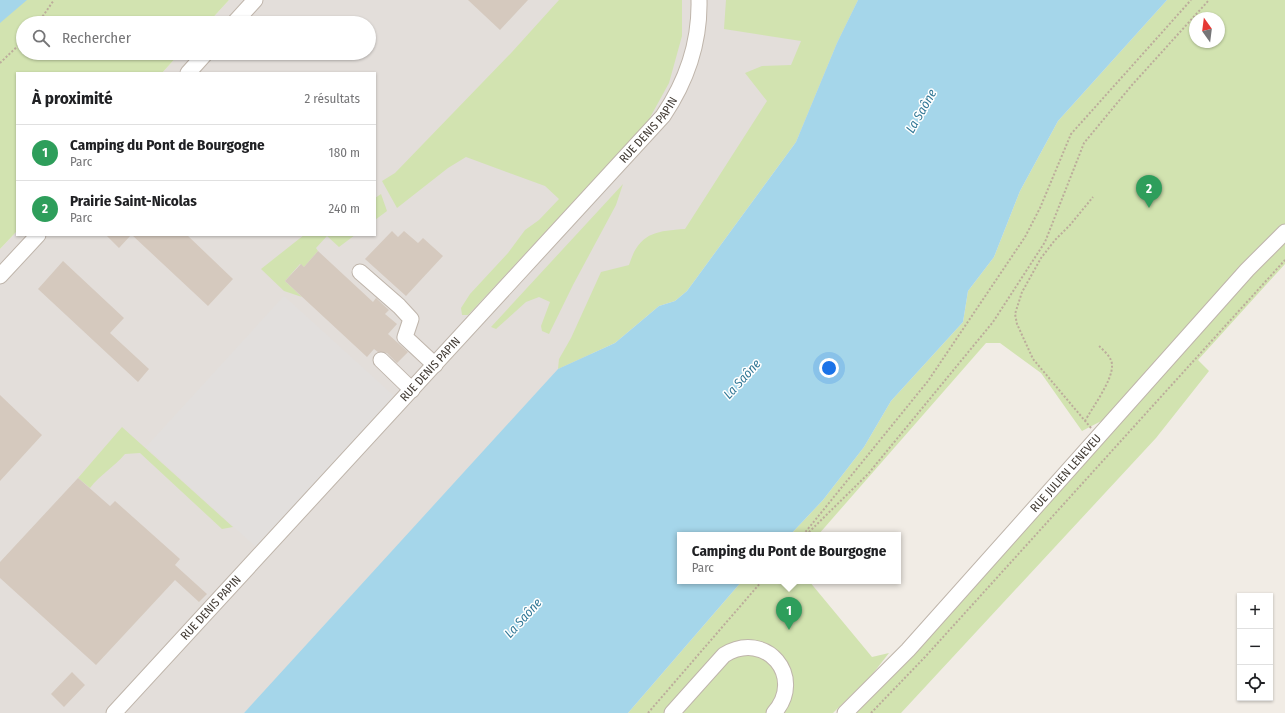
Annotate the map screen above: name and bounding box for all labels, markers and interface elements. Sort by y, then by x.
north arrow [1189,12,1225,48]
search box [16,16,376,60]
icon: search [30,27,52,49]
text: Rechercher [62,29,131,47]
water label: La Saône [902,86,940,136]
text: À proximité [32,88,113,109]
text: 2 résultats [305,91,360,106]
street label: RUE DENIS PAPIN [616,94,680,166]
text: Camping du Pont de Bourgogne [70,136,265,154]
text: 1 [42,145,48,160]
text: 180 m [329,145,360,160]
text: Parc [70,154,92,169]
pin: 2 [1136,175,1162,208]
text: Prairie Saint-Nicolas [70,192,197,210]
text: 2 [42,201,48,216]
text: 240 m [328,201,360,216]
text: Parc [70,210,92,225]
street label: RUE DENIS PAPIN [397,334,463,404]
water label: La Saône [720,356,764,402]
your location [819,358,839,378]
street label: RUE JULIEN LENEVEU [1027,432,1104,515]
popup [677,532,901,584]
text: Camping du Pont de Bourgogne [692,542,886,560]
text: Parc [692,560,714,575]
street label: RUE DENIS PAPIN [178,573,244,643]
map controls [1237,593,1273,701]
button: + [1237,593,1273,629]
water label: La Saône [501,595,545,641]
pin: 1 [776,597,802,630]
button: − [1237,629,1273,665]
button: locate [1237,665,1273,701]

